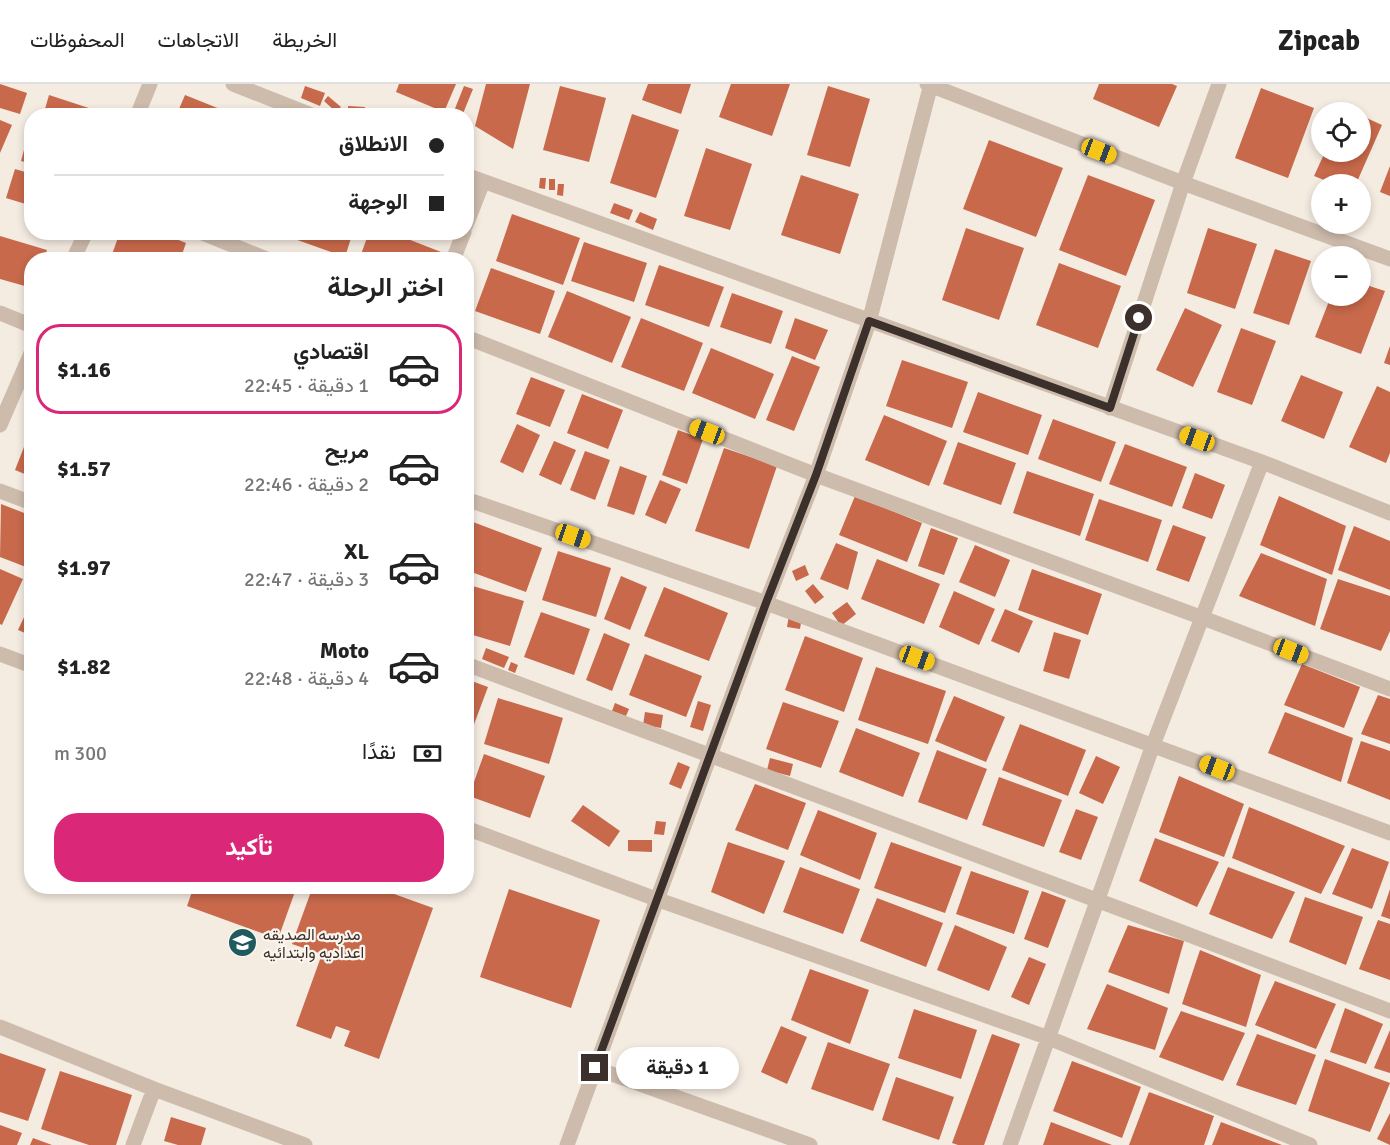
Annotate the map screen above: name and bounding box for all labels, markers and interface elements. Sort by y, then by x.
text: Zipcab [1278,24,1360,58]
text: المحفوظات [30,27,125,53]
text: الاتجاهات [158,27,239,53]
text: الخريطة [272,27,337,53]
map controls [1311,102,1371,306]
button: locate [1311,102,1371,162]
text: الانطلاق [339,130,408,157]
car [1079,136,1119,166]
button: + [1311,174,1371,234]
text: الوجهة [348,188,408,215]
button: − [1311,246,1371,306]
text: اختر الرحلة [327,271,444,304]
route start [1125,304,1152,331]
text: اقتصادي [293,338,369,365]
icon: car [387,342,441,396]
text: $1.16 [57,356,111,383]
text: 1 دقيقة · 22:45 [244,373,369,398]
car [687,417,727,447]
car [1177,424,1217,454]
text: مريح [325,437,369,464]
icon: car [387,441,441,495]
text: $1.57 [57,455,111,482]
text: 2 دقيقة · 22:46 [244,472,369,497]
car [553,522,593,550]
text: XL [344,538,369,565]
icon: car [387,540,441,594]
text: $1.97 [57,554,111,581]
text: 3 دقيقة · 22:47 [244,567,369,592]
car [1271,636,1311,666]
text: Moto [320,637,369,664]
icon: car [387,639,441,693]
car [897,643,937,673]
text: $1.82 [57,653,111,680]
text: 4 دقيقة · 22:48 [244,666,369,691]
icon: cash [411,737,444,770]
text: نقدًا [362,738,396,765]
text: 300 m [54,741,107,766]
car [1197,753,1237,783]
button: تأكيد [54,813,444,882]
place label: مدرسه الصديقه اعداديه وابتدائيه [263,925,364,963]
school or university icon: مدرسه الصديقه اعداديه وابتدائيه [226,927,258,959]
callout: 1 دقيقة [616,1047,739,1089]
route end [581,1054,608,1081]
text: 1 دقيقة [646,1055,709,1080]

